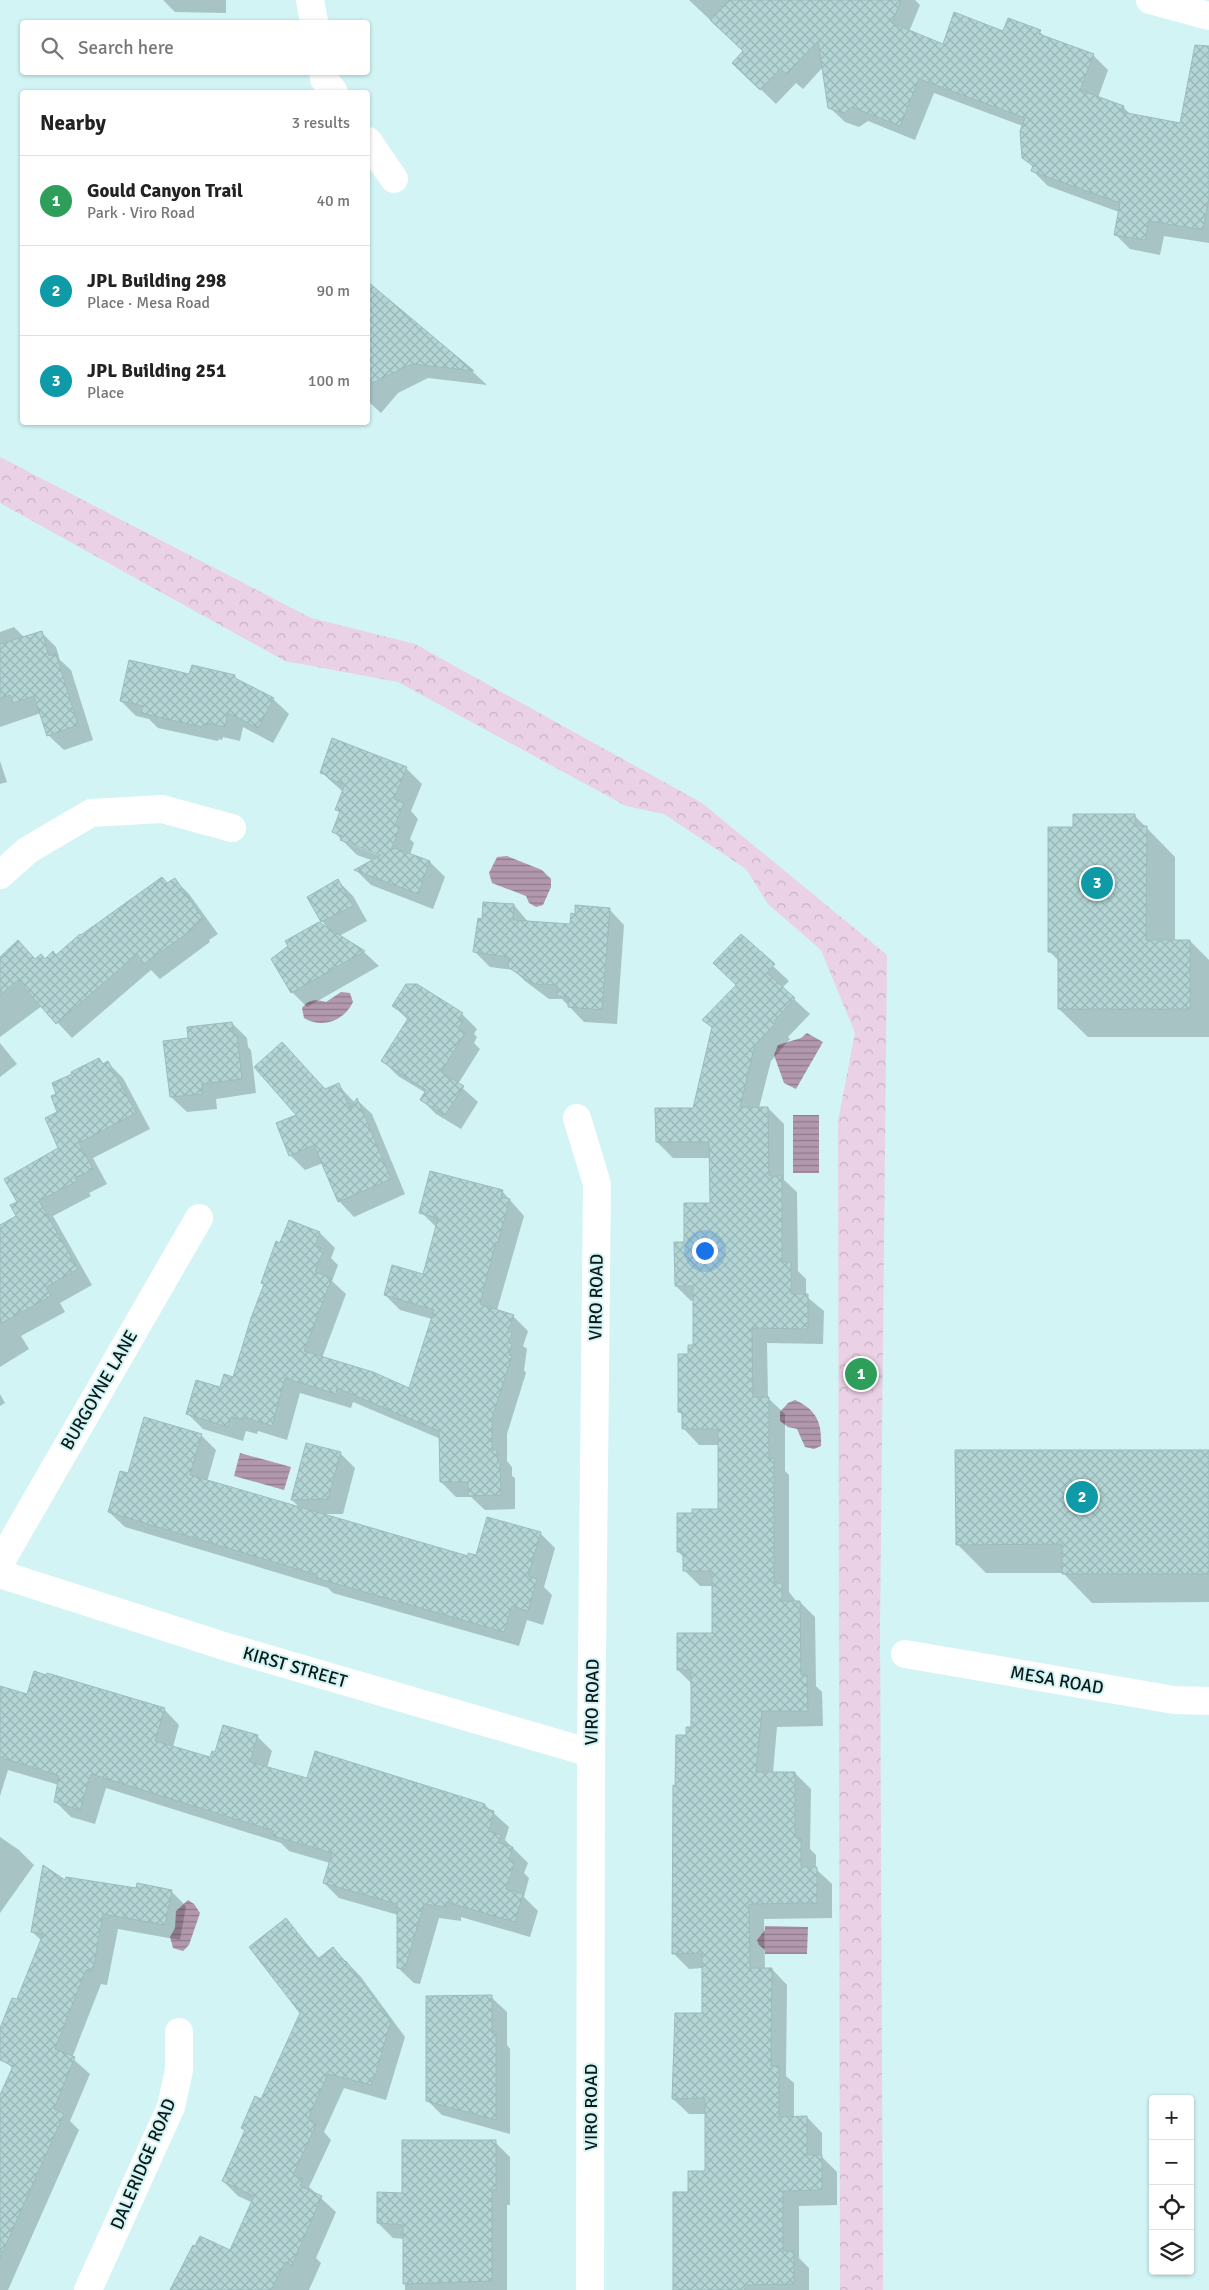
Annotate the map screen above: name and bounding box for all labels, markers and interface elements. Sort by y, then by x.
search box [20,20,370,75]
icon: search [38,34,66,62]
text: Search here [78,36,174,60]
text: Nearby [40,110,106,136]
text: 3 results [291,113,350,133]
text: Gould Canyon Trail [87,179,243,203]
text: 1 [52,191,60,211]
text: 40 m [316,191,350,211]
text: Park · Viro Road [87,203,195,223]
text: JPL Building 298 [87,269,226,293]
text: 2 [52,281,60,301]
text: 90 m [316,281,350,301]
text: Place · Mesa Road [87,293,210,313]
text: JPL Building 251 [87,359,226,383]
text: 3 [52,371,60,391]
text: 100 m [308,371,350,391]
text: Place [87,383,124,403]
pin: 3 [1081,864,1113,902]
your location [692,1238,718,1264]
street label: VIRO ROAD [584,1253,608,1341]
street label: BURGOYNE LANE [56,1326,142,1454]
pin: 1 [845,1355,877,1393]
pin: 2 [1066,1478,1098,1516]
street label: KIRST STREET [240,1642,350,1692]
street label: VIRO ROAD [580,1658,604,1746]
street label: MESA ROAD [1009,1661,1105,1699]
street label: VIRO ROAD [580,2064,602,2150]
street label: DALERIDGE ROAD [105,2095,181,2233]
map controls [1149,2095,1194,2275]
button: + [1149,2095,1194,2140]
button: − [1149,2140,1194,2185]
button: locate [1149,2185,1194,2230]
button: layers [1149,2230,1194,2275]

